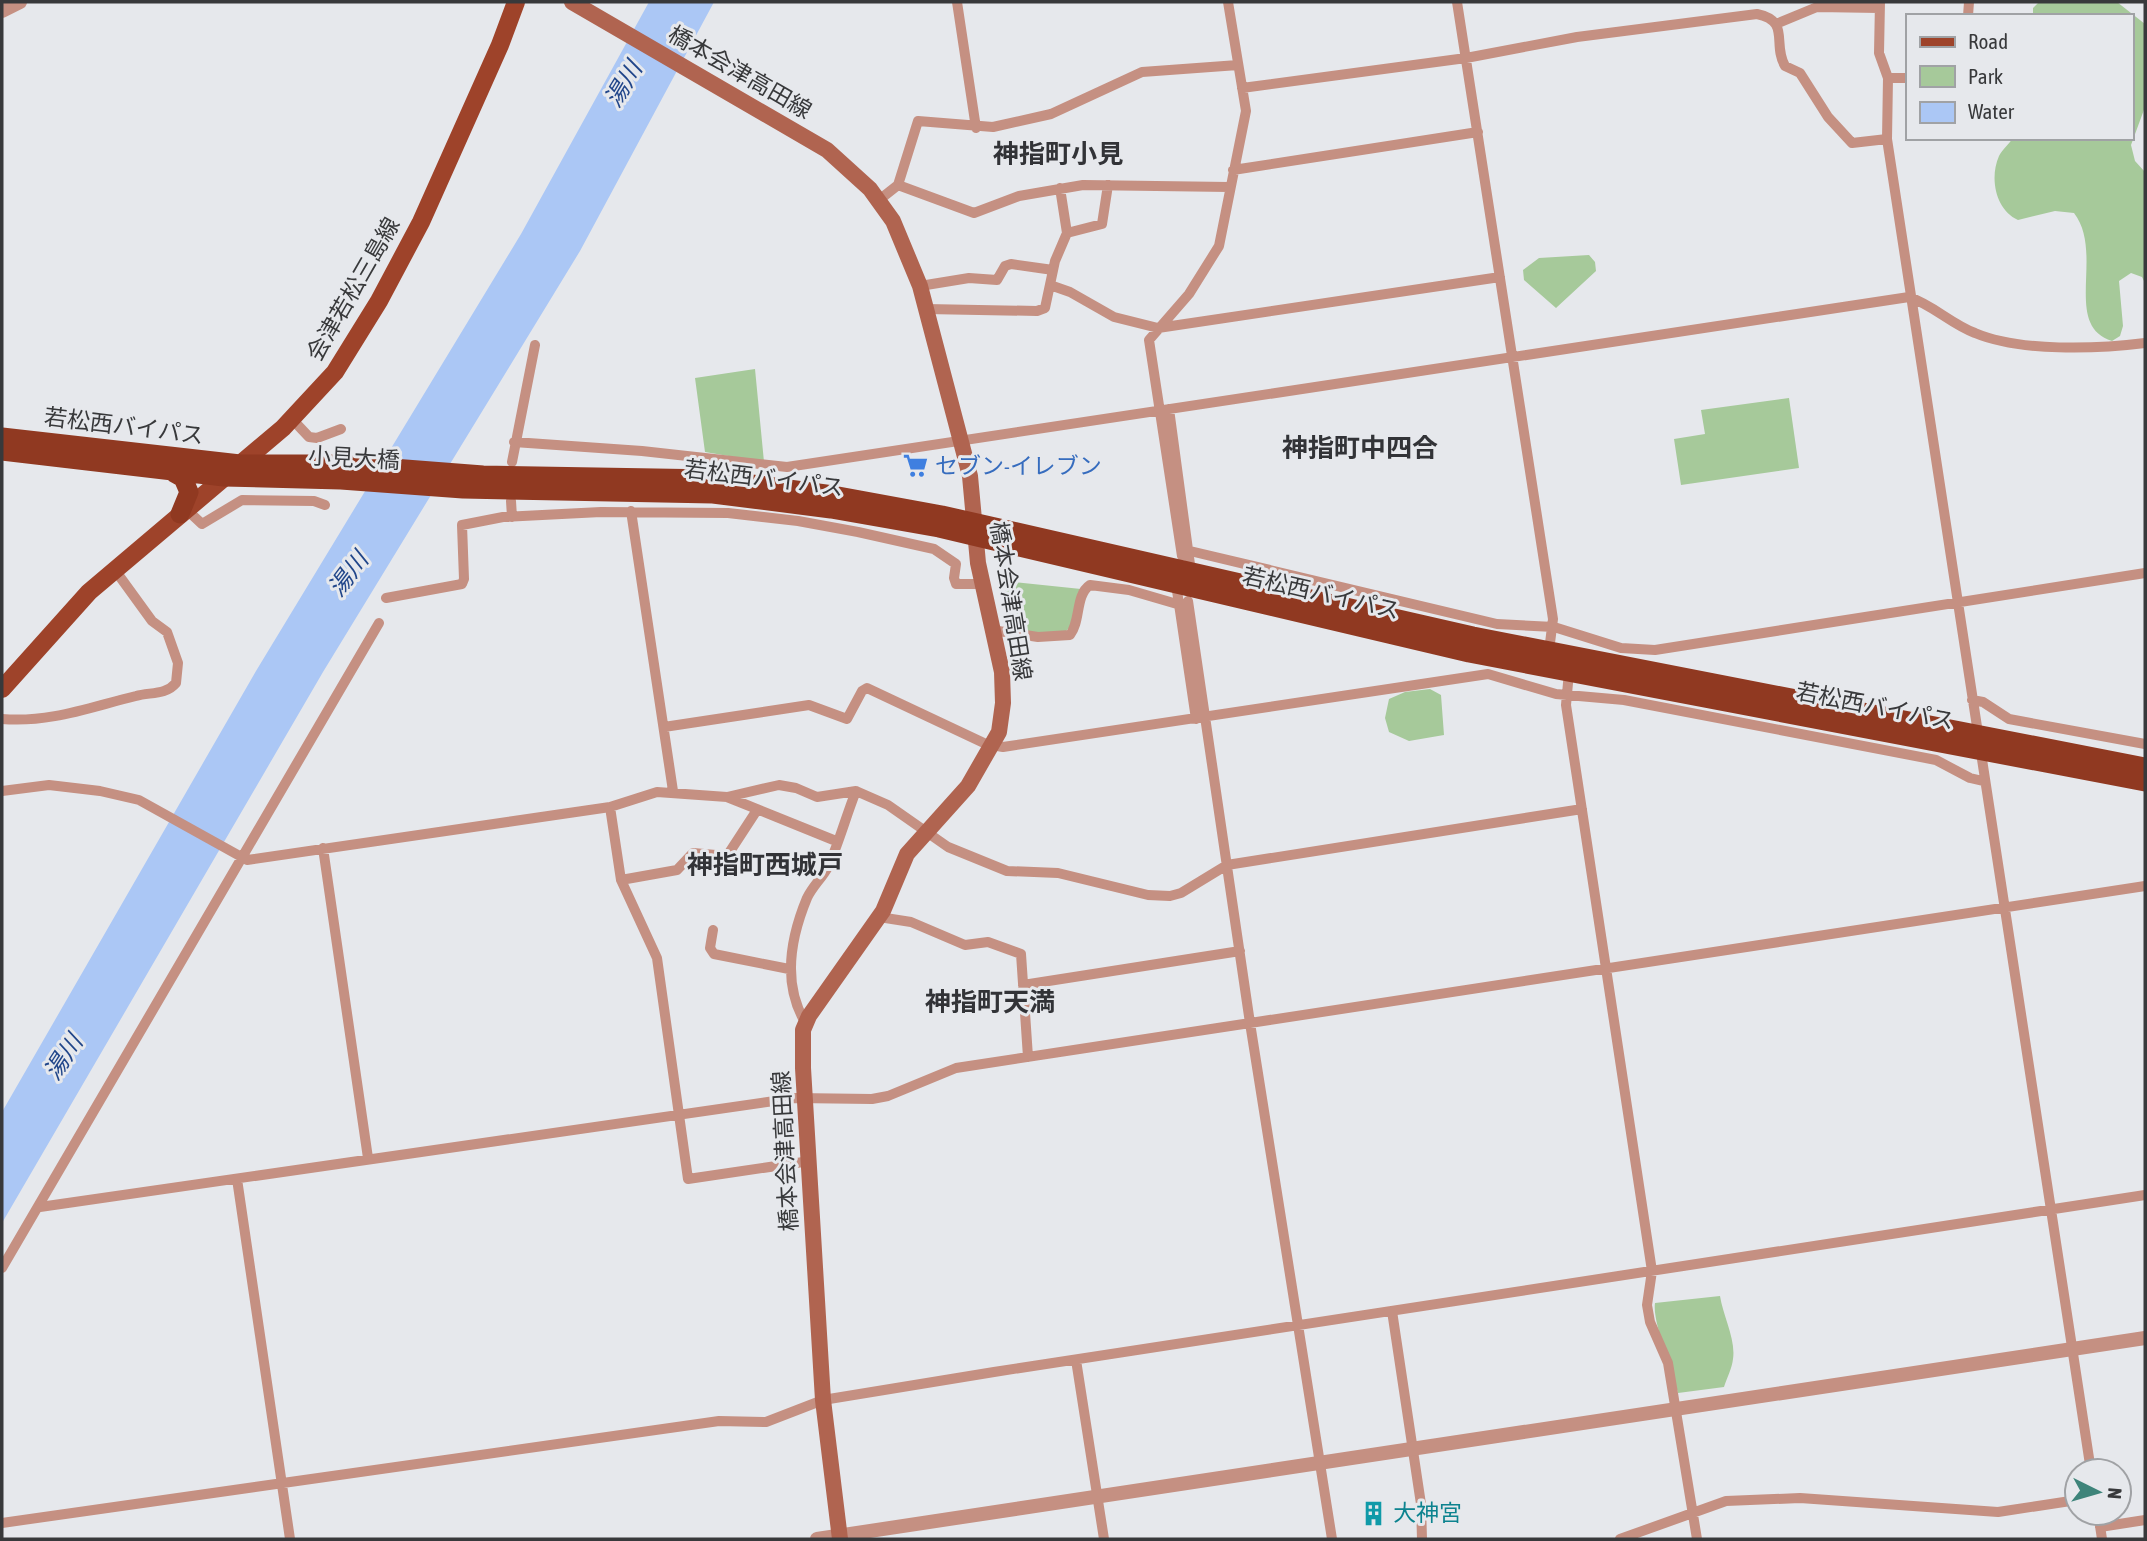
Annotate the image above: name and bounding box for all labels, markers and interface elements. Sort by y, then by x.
legend [1906,14,2133,140]
street label: 橋本会津高田線 [664,20,816,124]
text: Road [1968,29,2008,53]
water label: 湯川 [599,54,648,112]
text: Park [1968,64,2003,88]
text: Water [1968,99,2015,123]
district label: 神指町小見 [993,139,1123,169]
street label: 会津若松三島線 [301,213,405,365]
street label: 若松西バイパス [43,403,205,449]
district label: 神指町中四合 [1282,433,1438,463]
street label: 小見大橋 [307,443,401,473]
supermarket icon: セブン-イレブン [901,452,929,480]
place label: セブン-イレブン [935,453,1102,479]
street label: 若松西バイパス [683,455,845,501]
street label: 橋本会津高田線 [986,519,1036,683]
water label: 湯川 [323,544,375,601]
street label: 若松西バイパス [1240,562,1402,624]
street label: 若松西バイパス [1794,678,1956,734]
district label: 神指町西城戸 [687,850,843,880]
district label: 神指町天満 [925,987,1055,1017]
water label: 湯川 [39,1027,89,1084]
street label: 橋本会津高田線 [768,1070,802,1232]
north arrow [2063,1457,2133,1527]
text: N [2103,1487,2126,1500]
building icon: 大神宮 [1359,1499,1387,1527]
place label: 大神宮 [1393,1500,1462,1526]

